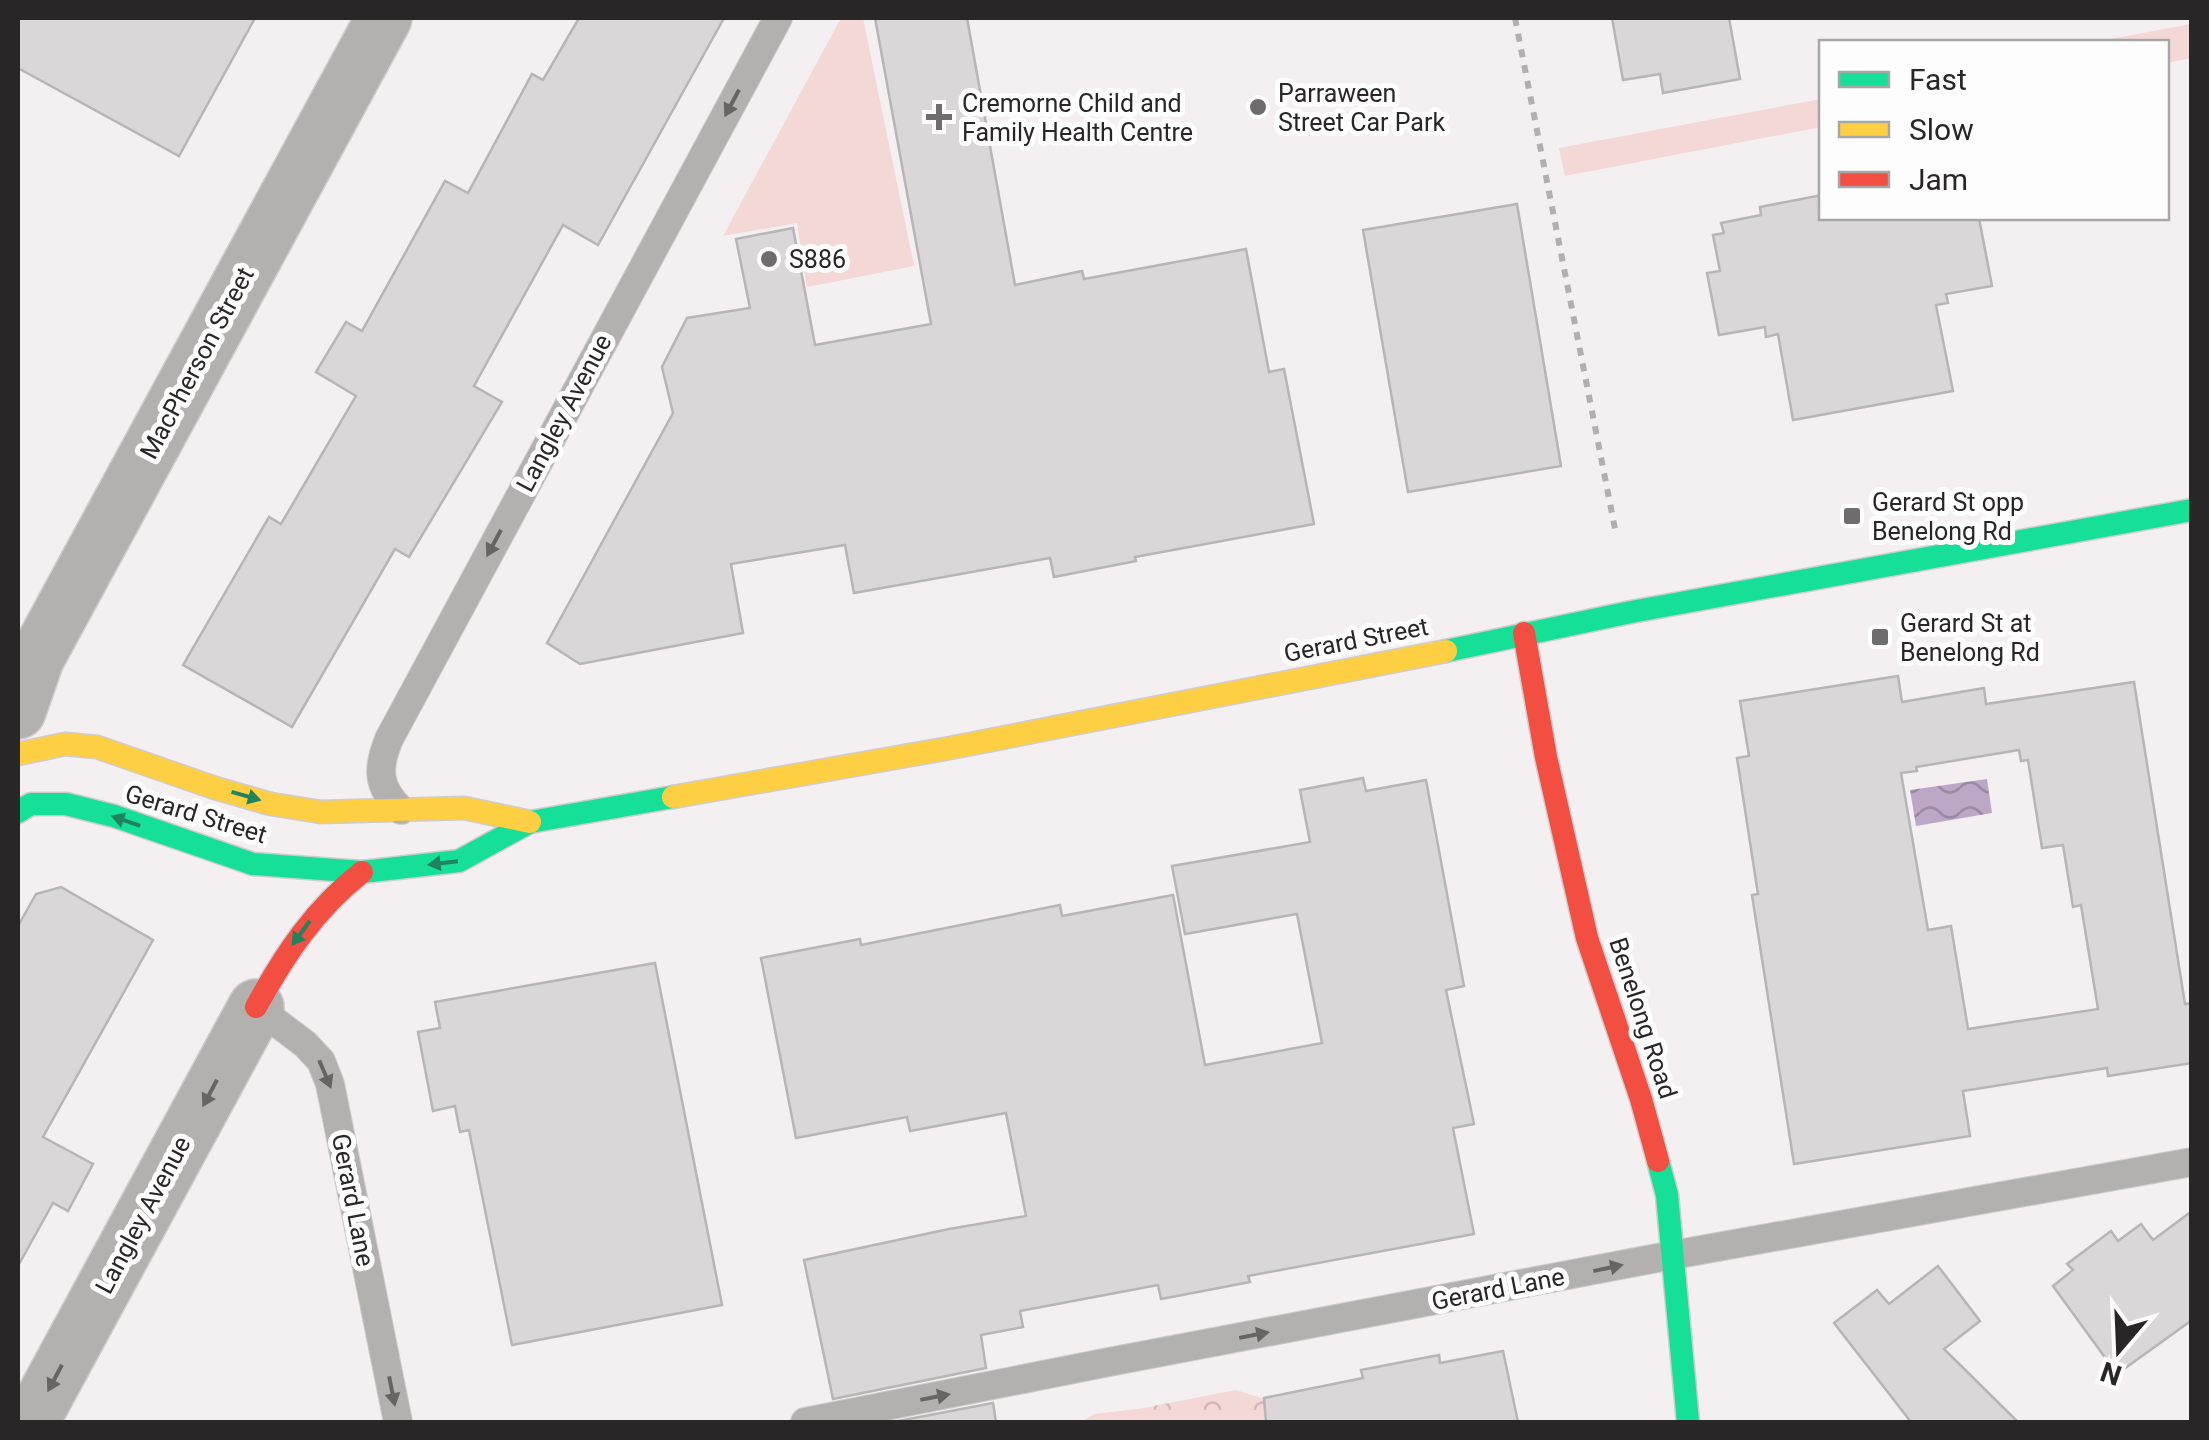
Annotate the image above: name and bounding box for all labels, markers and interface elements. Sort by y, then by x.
legend [1819,40,2169,220]
text: Fast [1909,62,1967,97]
place label: Parraween Street Car Park [1278,79,1445,137]
one-way arrow [723,89,740,118]
place label: Cremorne Child and Family Health Centre [962,89,1193,147]
marker: Parraween Street Car Park [1247,96,1269,118]
marker: Cremorne Child and Family Health Centre [926,104,952,130]
text: Slow [1909,112,1974,147]
text: Jam [1909,162,1968,197]
place label: S886 [789,245,846,274]
marker: S886 [758,248,780,270]
street label: MacPherson Street [134,262,260,464]
street label: Langley Avenue [510,329,618,497]
place label: Gerard St opp Benelong Rd [1872,488,2024,546]
marker: Gerard St opp Benelong Rd [1841,505,1863,527]
one-way arrow [486,529,503,558]
place label: Gerard St at Benelong Rd [1900,609,2040,667]
street label: Gerard Street [1281,612,1431,668]
marker: Gerard St at Benelong Rd [1869,626,1891,648]
street label: Gerard Street [122,779,270,849]
one-way arrow [230,789,261,805]
one-way arrow [110,812,140,827]
one-way arrow [426,855,458,871]
one-way arrow [291,920,311,946]
street label: Benelong Road [1603,934,1683,1102]
one-way arrow [317,1059,333,1089]
one-way arrow [201,1078,218,1107]
street label: Langley Avenue [89,1131,197,1299]
street label: Gerard Lane [326,1131,380,1269]
one-way arrow [1592,1260,1623,1276]
street label: Gerard Lane [1429,1262,1567,1316]
north arrow [2069,1300,2169,1400]
one-way arrow [1239,1326,1270,1342]
text: N [2096,1354,2126,1392]
one-way arrow [46,1364,63,1393]
one-way arrow [384,1376,400,1407]
one-way arrow [919,1388,950,1404]

